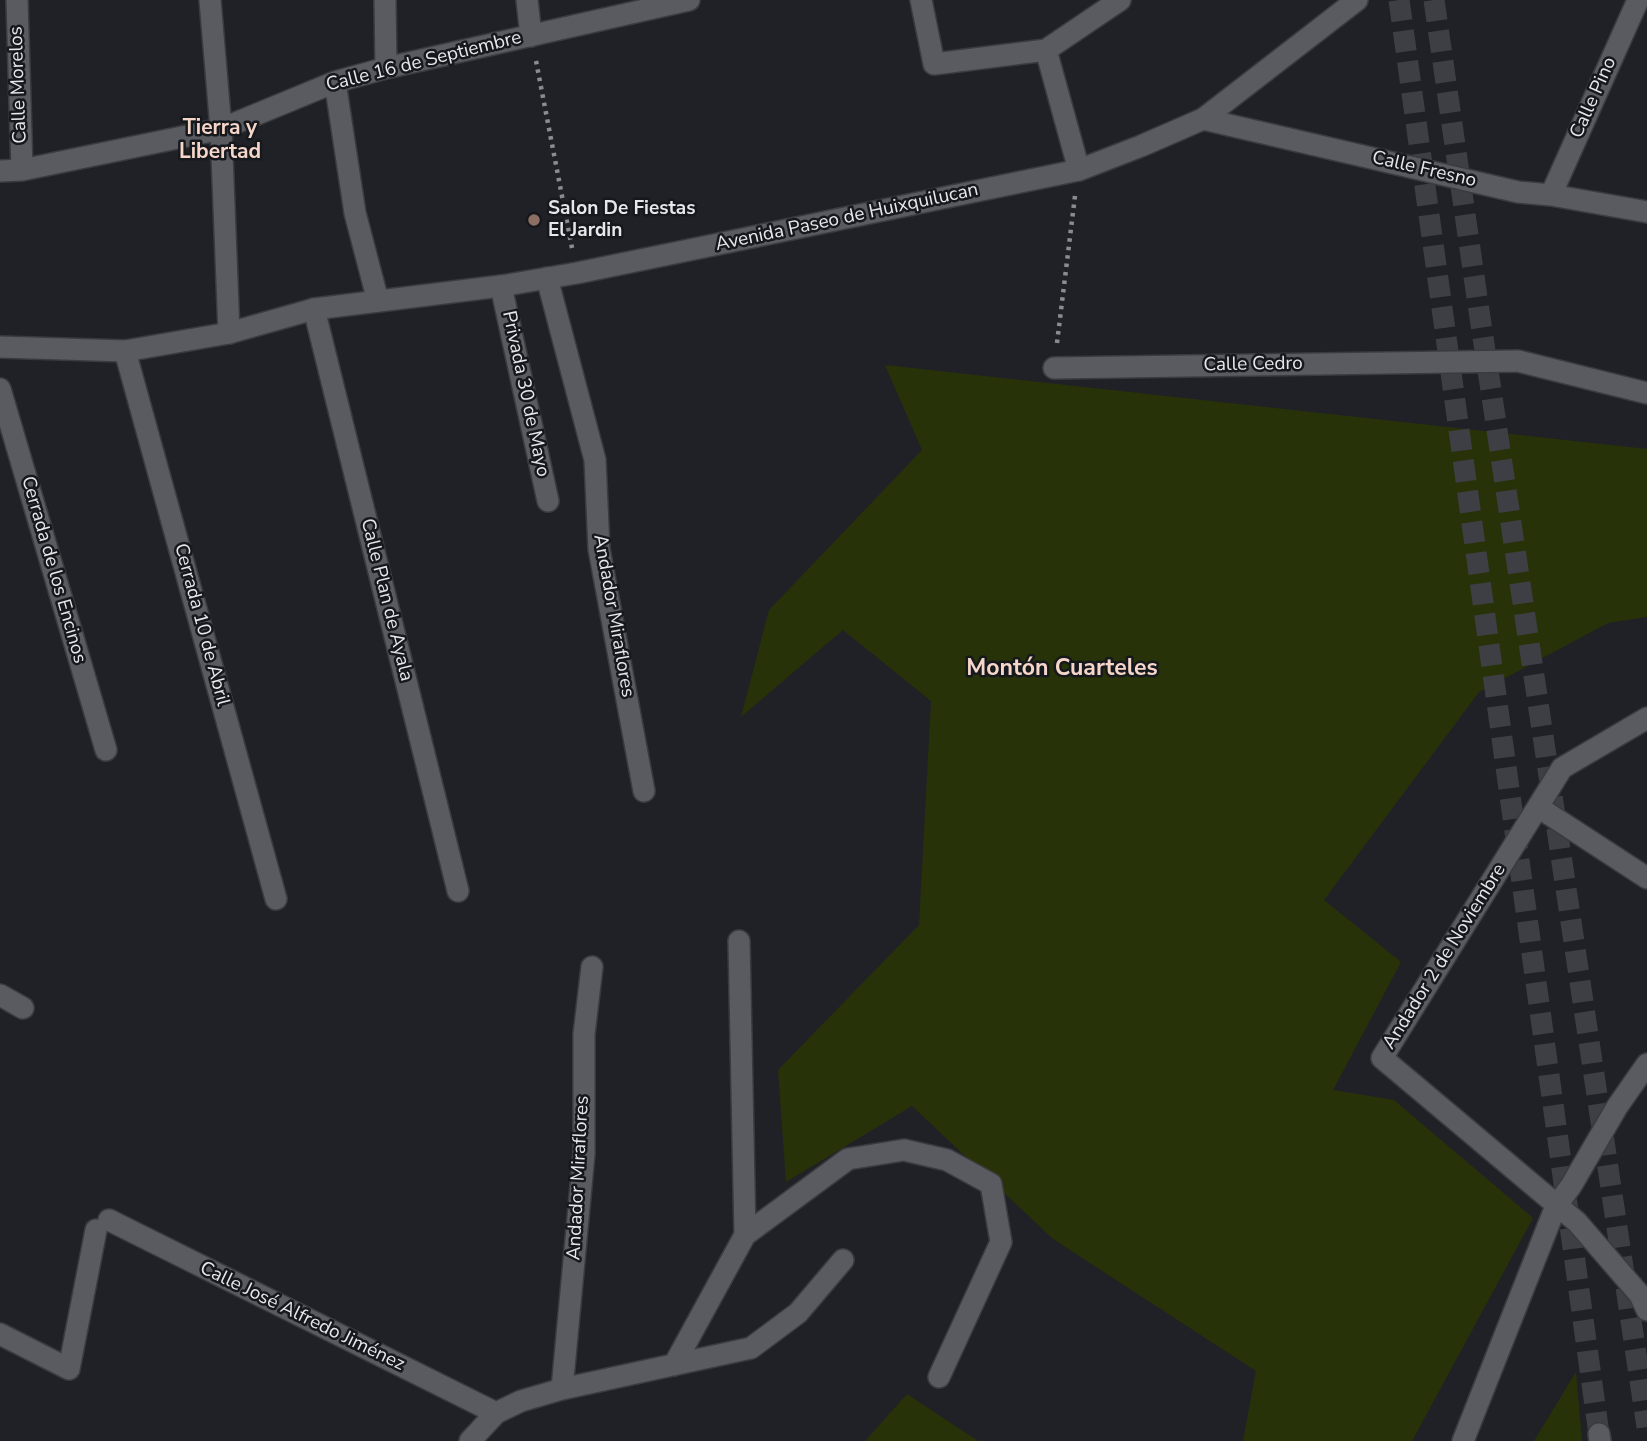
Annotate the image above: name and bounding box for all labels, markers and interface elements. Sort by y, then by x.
street label: Calle Morelos [6,26,32,144]
street label: Calle 16 de Septiembre [324,27,524,97]
street label: Calle Pino [1566,54,1622,142]
district label: Tierra y Libertad [179,116,261,166]
street label: Calle Fresno [1370,147,1478,193]
street label: Avenida Paseo de Huixquilucan [714,179,980,257]
place label: Salon De Fiestas El Jardin [548,198,695,242]
marker: Salon De Fiestas El Jardin [526,212,542,228]
street label: Privada 30 de Mayo [496,309,554,479]
street label: Calle Cedro [1203,353,1303,377]
street label: Cerrada de los Encinos [15,474,91,666]
street label: Calle Plan de Ayala [355,516,417,684]
street label: Andador Miraflores [587,533,639,699]
street label: Cerrada 10 de Abril [168,541,234,709]
district label: Montón Cuarteles [966,655,1158,683]
street label: Andador 2 de Noviembre [1379,860,1511,1054]
street label: Andador Miraflores [563,1095,595,1261]
street label: Calle José Alfredo Jiménez [196,1257,408,1377]

